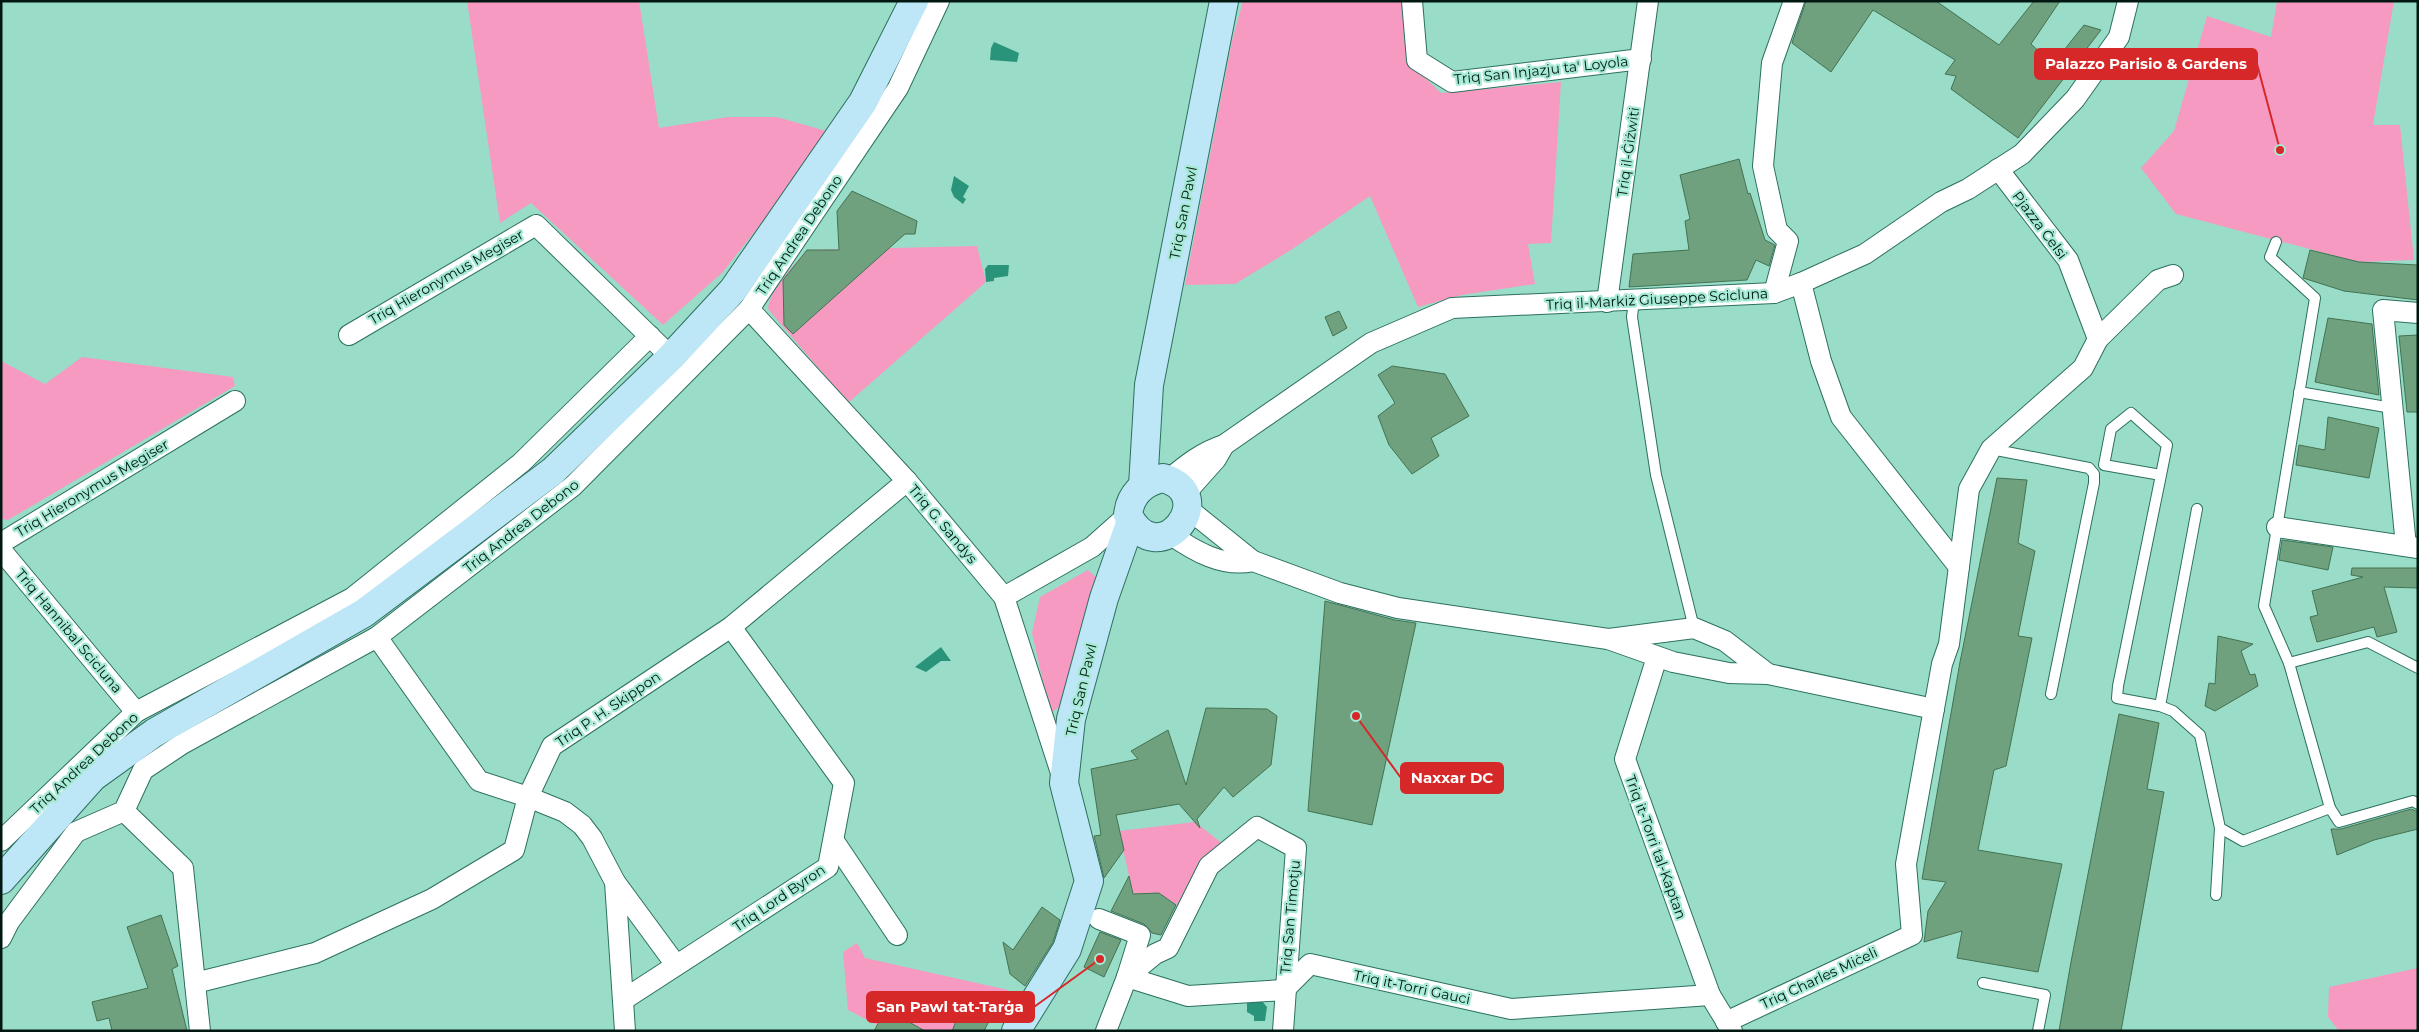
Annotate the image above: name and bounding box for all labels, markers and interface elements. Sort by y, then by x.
callout: Palazzo Parisio & Gardens [2035,49,2257,79]
street label: Triq San Injazju ta' Loyola [1453,52,1629,88]
text: Palazzo Parisio & Gardens [2045,54,2247,73]
street label: Triq il-Ġiżwiti [1613,106,1643,198]
street label: Triq San Pawl [1165,165,1201,261]
street label: Triq Andrea Debono [752,171,846,299]
street label: Pjazza Ċelsi [2009,187,2071,263]
street label: Triq Hieronymus Megiser [365,225,527,329]
street label: Triq il-Markiż Giuseppe Scicluna [1545,284,1769,314]
street label: Triq Hieronymus Megiser [12,435,172,541]
street label: Triq Andrea Debono [460,475,582,577]
street label: Triq G. Sandys [905,481,981,567]
street label: Triq Hannibal Scicluna [12,565,126,697]
street label: Triq San Pawl [1062,642,1100,738]
street label: Triq P. H. Skippon [552,667,664,751]
street label: Triq Andrea Debono [26,708,142,818]
callout: Naxxar DC [1401,763,1503,793]
text: Naxxar DC [1411,768,1493,787]
street label: Triq it-Torri tal-Kaptan [1622,772,1690,922]
street label: Triq San Timotju [1276,859,1304,975]
street label: Triq Lord Byron [729,860,829,936]
street label: Triq Charles Miċeli [1758,943,1880,1013]
street label: Triq it-Torri Gauci [1352,966,1472,1008]
callout: San Pawl tat-Tarġa [867,992,1034,1022]
text: San Pawl tat-Tarġa [876,997,1024,1016]

